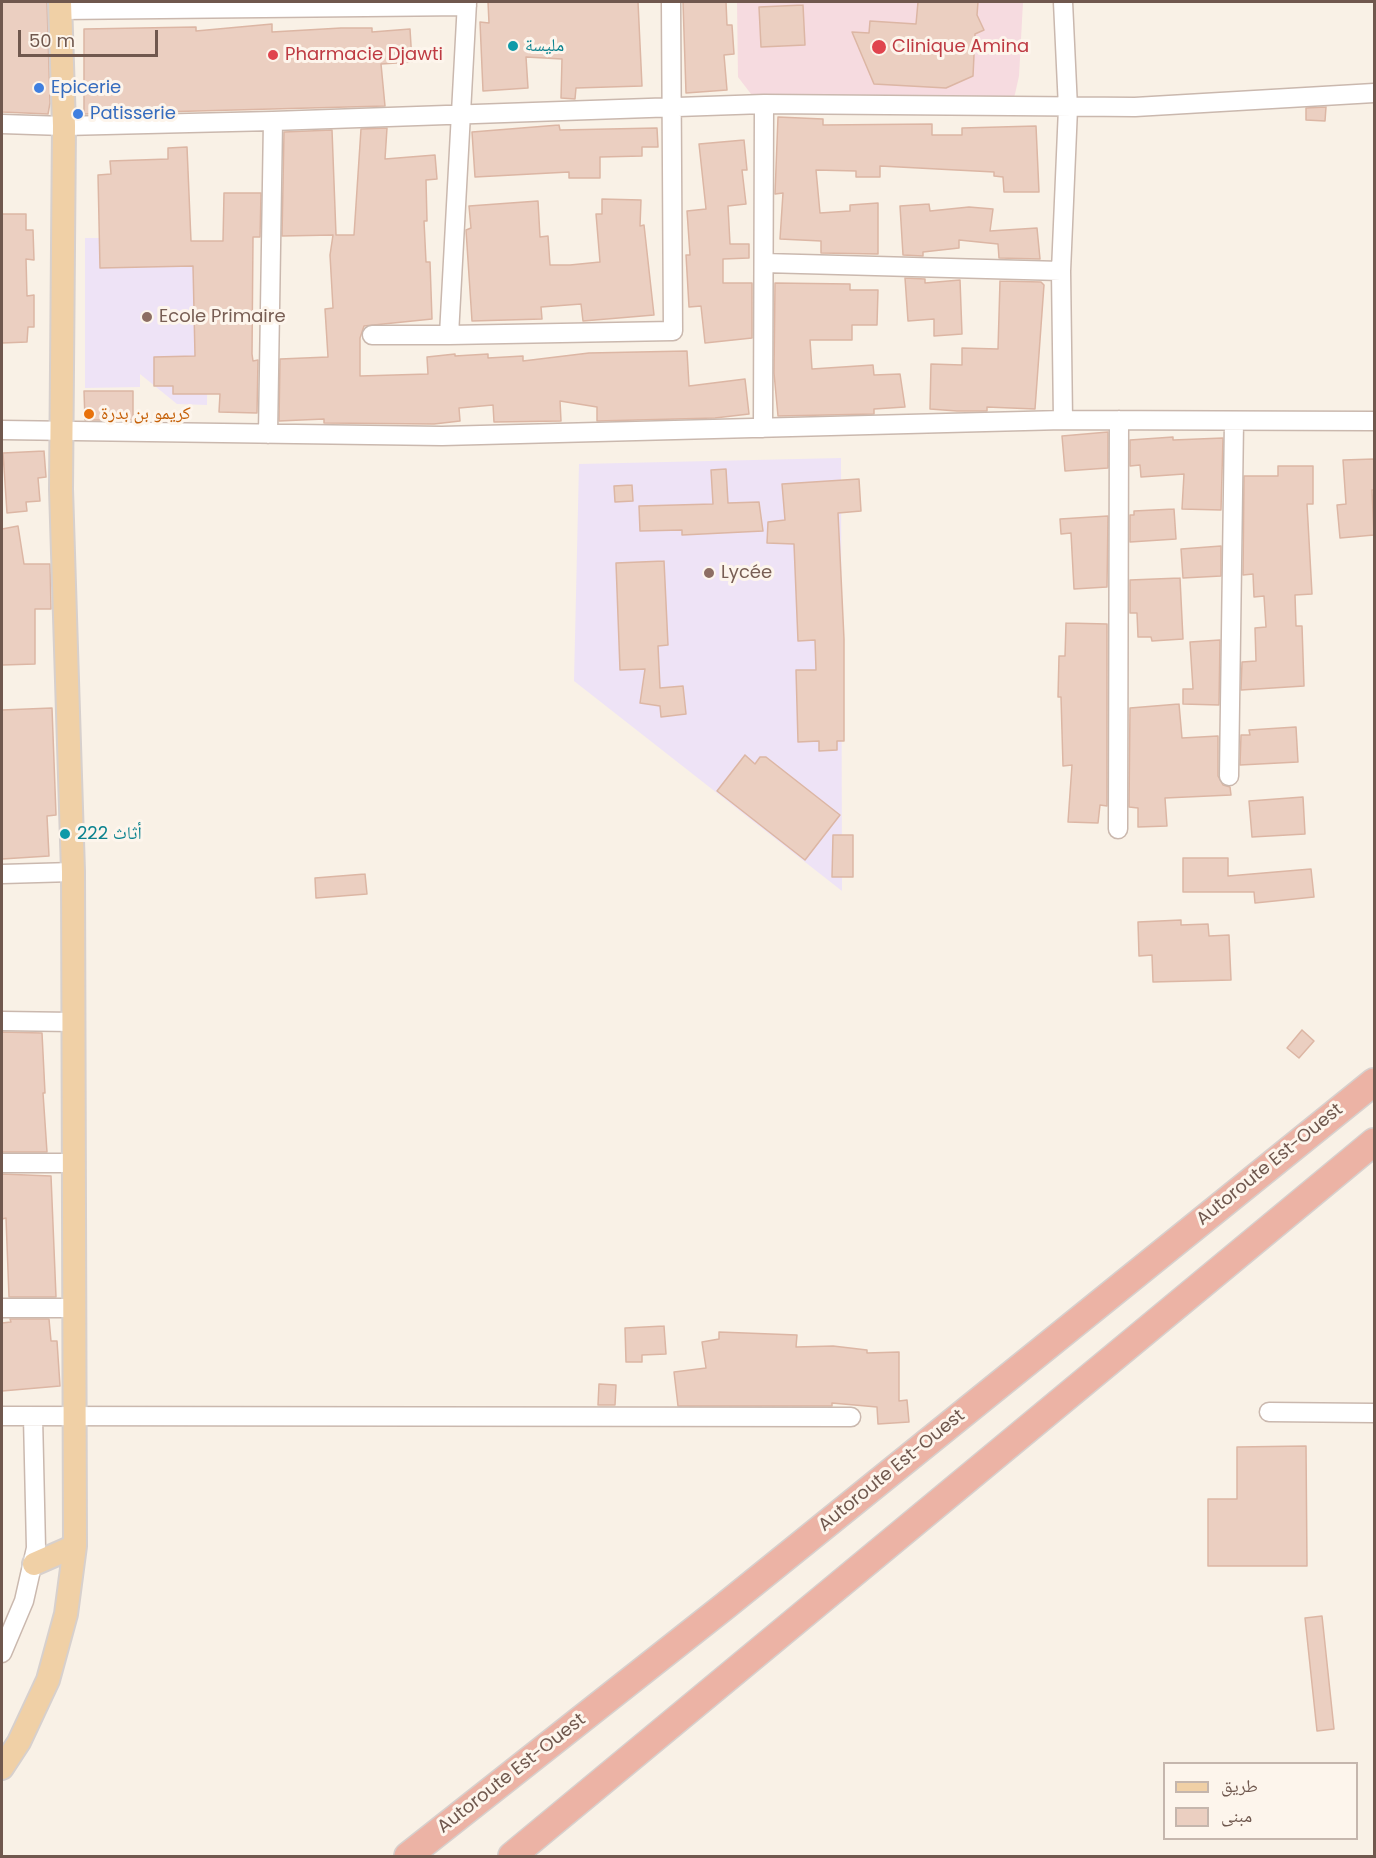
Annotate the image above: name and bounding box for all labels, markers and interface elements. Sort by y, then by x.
scale bar [21,18,160,56]
text: 50 m [29,28,75,53]
place label: مليسة [525,35,564,57]
place label: Clinique Amina [892,36,1029,58]
marker: Clinique Amina [870,38,888,56]
marker: مليسة [506,39,520,53]
place label: Pharmacie Djawti [285,44,443,66]
marker: Pharmacie Djawti [266,48,280,62]
place label: Epicerie [51,77,121,99]
marker: Epicerie [32,81,46,95]
place label: Patisserie [90,103,176,125]
marker: Patisserie [71,107,85,121]
place label: Ecole Primaire [159,306,286,328]
marker: Ecole Primaire [140,310,154,324]
place label: كريمو بن بدرة [101,403,191,425]
marker: كريمو بن بدرة [82,407,96,421]
place label: Lycée [721,562,772,584]
marker: Lycée [702,566,716,580]
place label: أثاث 222 [77,823,142,845]
marker: أثاث 222 [58,827,72,841]
street label: Autoroute Est-Ouest [1193,1099,1347,1231]
street label: Autoroute Est-Ouest [815,1405,969,1537]
street label: Autoroute Est-Ouest [434,1710,590,1838]
legend [1163,1762,1358,1840]
text: طريق [1221,1773,1258,1798]
text: مبنى [1221,1803,1252,1828]

